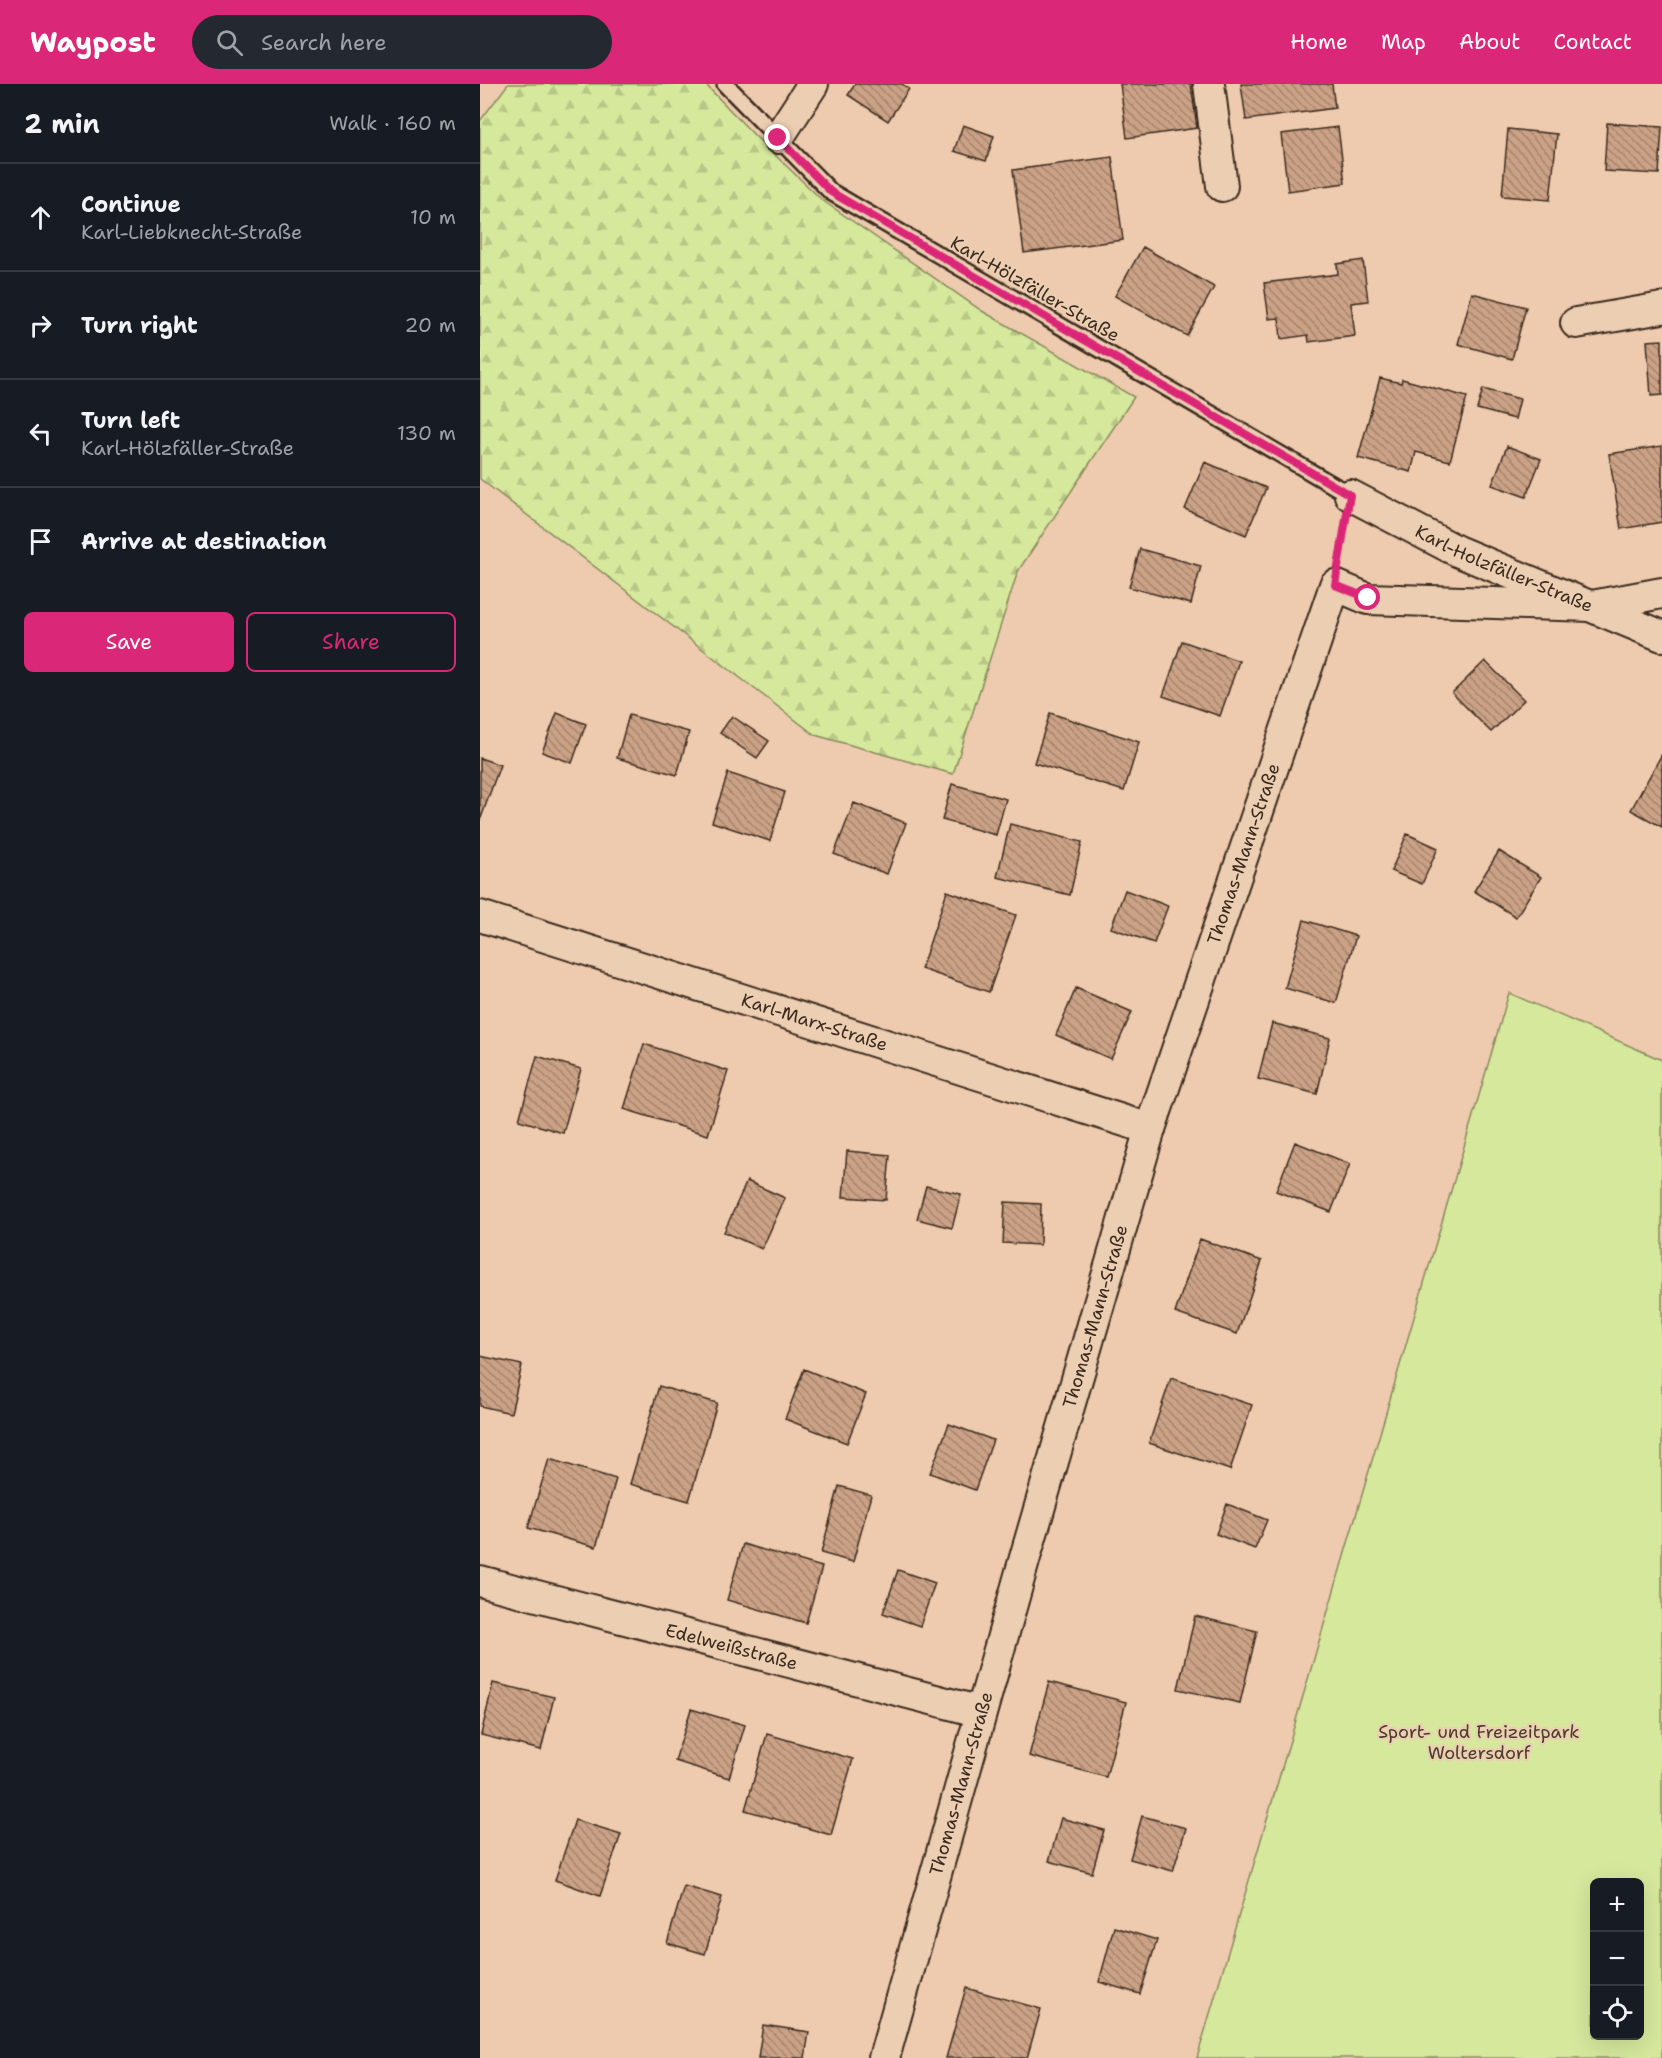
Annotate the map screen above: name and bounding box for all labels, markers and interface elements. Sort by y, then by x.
search box [192,15,612,69]
text: Waypost [30,23,156,61]
icon: search [213,26,246,59]
text: Search here [261,28,387,57]
text: Home [1290,28,1348,56]
text: Map [1381,28,1426,56]
text: About [1459,28,1520,56]
text: Contact [1553,28,1632,56]
text: 2 min [24,106,100,141]
text: Walk · 160 m [329,110,456,136]
route end [764,124,790,150]
text: Continue [81,190,181,219]
icon: ahead [24,201,57,234]
text: 10 m [410,204,456,230]
text: Karl-Liebknecht-Straße [81,219,302,245]
street label: Karl-Hölzfäller-Straße [946,231,1124,347]
icon: right [24,309,57,342]
text: Turn right [81,311,198,340]
text: 20 m [405,312,456,338]
text: Turn left [81,406,180,435]
icon: left [24,417,57,450]
text: 130 m [397,420,456,446]
text: Karl-Hölzfäller-Straße [81,435,294,461]
street label: Karl-Holzfäller-Straße [1411,519,1597,618]
icon: arrive [24,525,57,558]
text: Arrive at destination [81,527,327,556]
route start [1354,584,1380,610]
button: Save [24,612,234,672]
button: Share [246,612,456,672]
street label: Thomas-Mann-Straße [1202,760,1286,948]
street label: Karl-Marx-Straße [738,988,891,1057]
street label: Thomas-Mann-Straße [1057,1222,1133,1411]
street label: Edelweißstraße [663,1618,800,1676]
street label: Thomas-Mann-Straße [924,1689,999,1878]
park label: Sport- und Freizeitpark Woltersdorf [1378,1720,1580,1765]
map controls [1590,1878,1644,2040]
button: + [1590,1878,1644,1932]
button: − [1590,1932,1644,1986]
button: locate [1590,1986,1644,2040]

